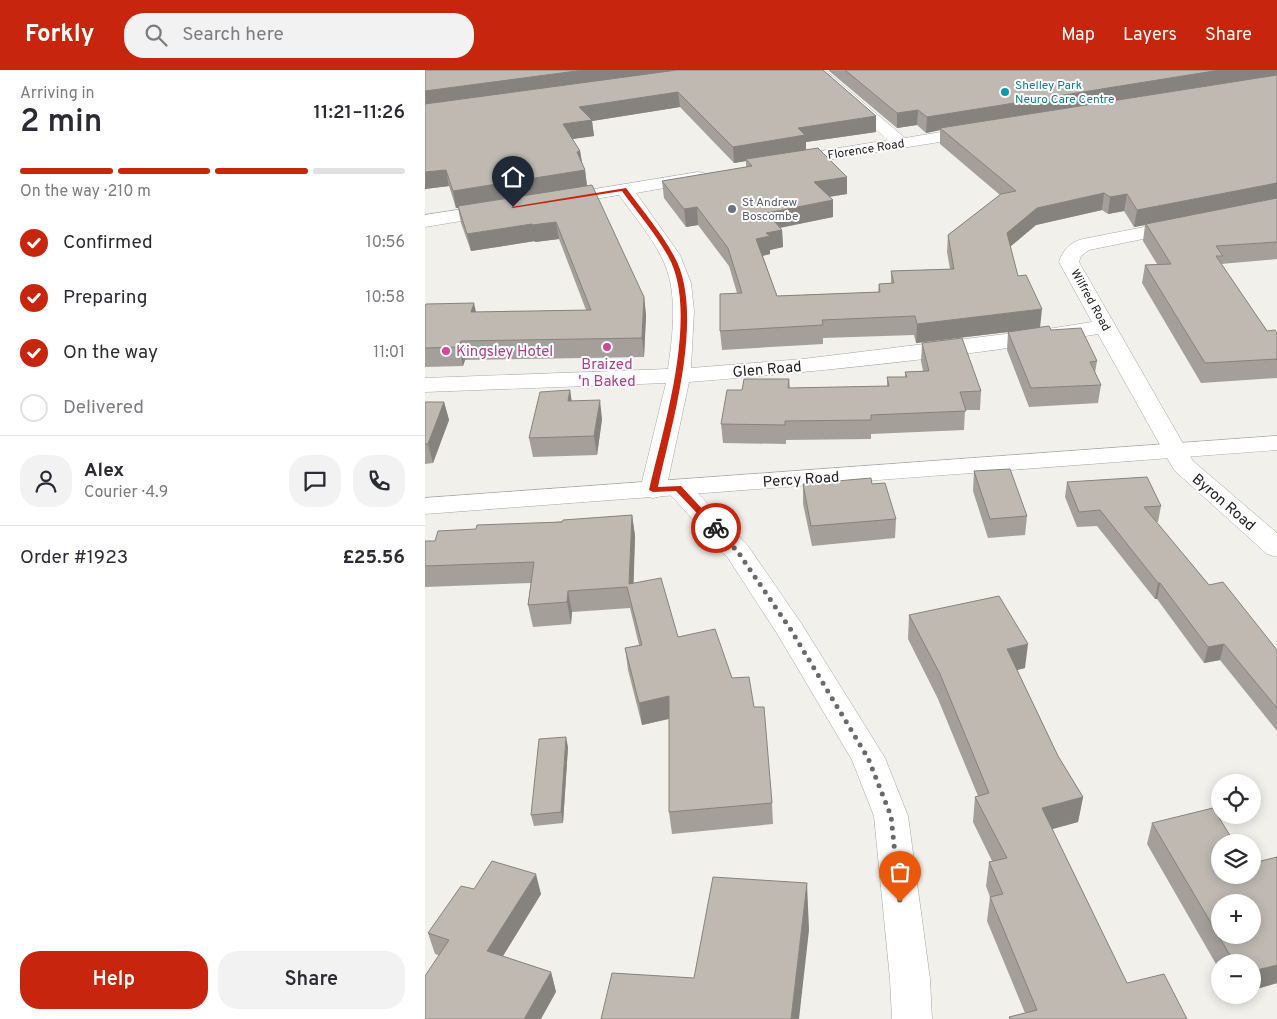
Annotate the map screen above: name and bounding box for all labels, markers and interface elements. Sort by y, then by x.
search box [124,13,474,58]
text: Forkly [25,20,94,50]
icon: search [142,21,170,49]
text: Search here [182,23,284,47]
text: Map [1061,24,1095,47]
text: Layers [1123,24,1177,47]
text: Share [1205,24,1252,47]
place label: Shelley Park Neuro Care Centre [1015,78,1114,108]
text: Arriving in [20,84,95,104]
marker: Shelley Park Neuro Care Centre [999,86,1011,98]
text: 11:21–11:26 [314,101,405,125]
text: 2 min [20,103,102,143]
street label: Florence Road [827,136,906,164]
pin [492,156,534,207]
icon: home [499,163,527,191]
text: On the way · 210 m [20,182,151,202]
place label: St Andrew Boscombe [742,195,798,225]
marker: St Andrew Boscombe [726,203,738,215]
icon: check [20,229,48,257]
text: Confirmed [63,231,153,255]
text: 10:56 [366,233,405,253]
street label: Wilfred Road [1066,267,1114,334]
icon: check [20,284,48,312]
text: Preparing [63,286,147,310]
text: 10:58 [365,288,405,308]
icon: check [20,339,48,367]
text: On the way [63,341,158,365]
marker: Braized 'n Baked [601,341,613,353]
text: 11:01 [373,343,405,363]
place label: Kingsley Hotel [456,343,553,362]
marker: Kingsley Hotel [440,345,452,357]
place label: Braized 'n Baked [578,356,636,392]
street label: Glen Road [732,358,802,383]
text: Delivered [63,396,144,420]
button: person [20,455,72,507]
button: chat [289,455,341,507]
button: phone [353,455,405,507]
text: Alex [84,459,124,483]
street label: Percy Road [762,468,840,493]
street label: Byron Road [1187,470,1259,536]
text: Courier · 4.9 [84,483,168,503]
courier [691,503,741,553]
icon: bike [702,514,730,542]
text: Order #1923 [20,546,128,570]
text: £25.56 [342,546,405,570]
map controls [1211,774,1261,1004]
button: locate [1211,774,1261,824]
button: layers [1211,834,1261,884]
pin [879,851,921,902]
icon: bag [886,858,914,886]
button: + [1211,894,1261,944]
button: Help [20,951,208,1009]
button: Share [218,951,405,1009]
button: − [1211,954,1261,1004]

